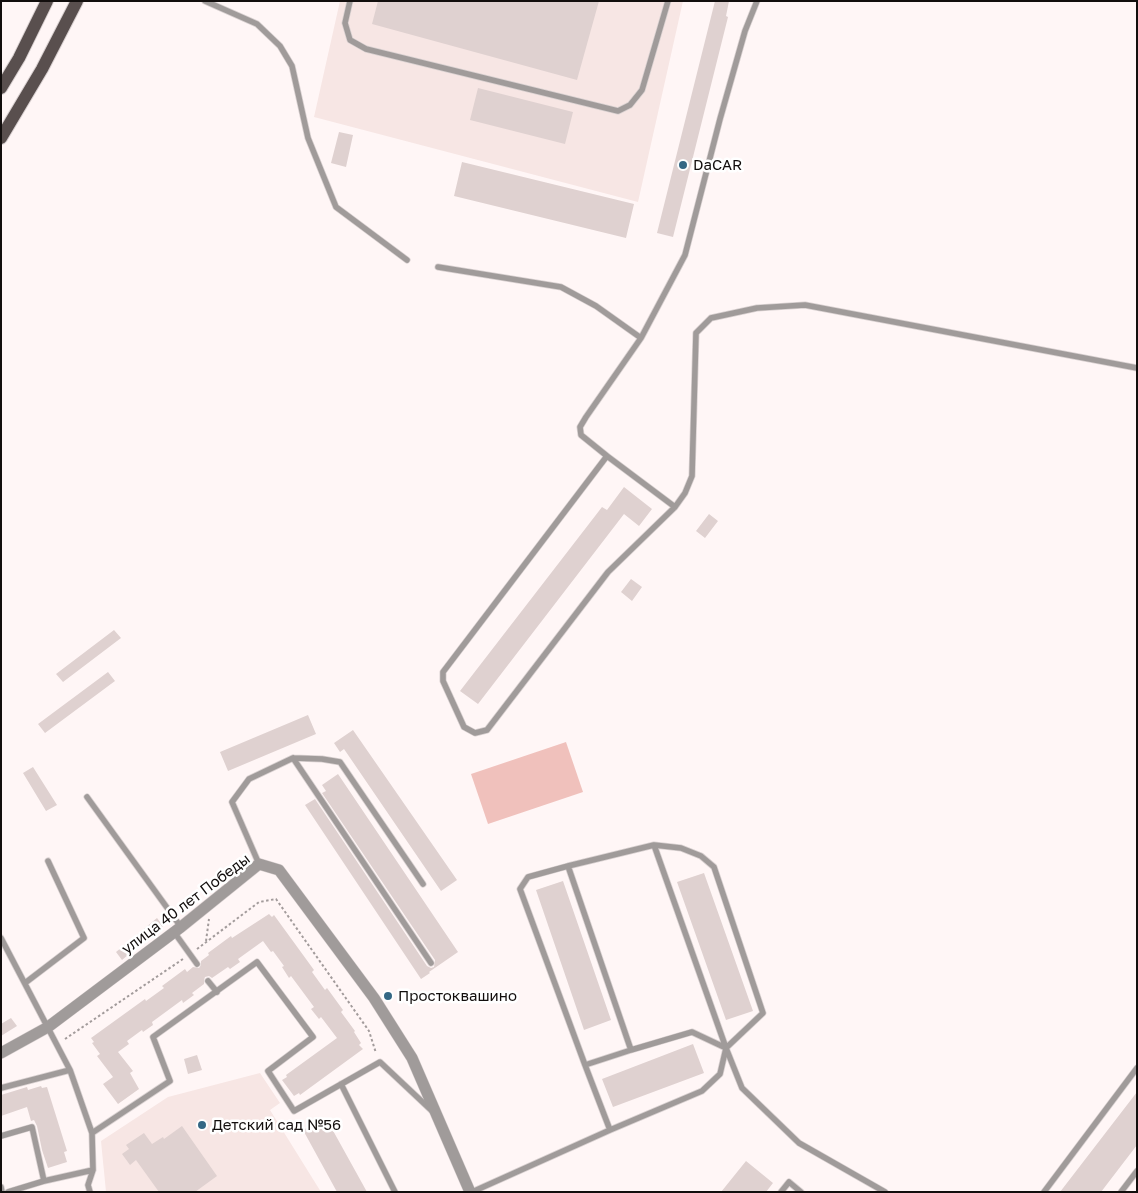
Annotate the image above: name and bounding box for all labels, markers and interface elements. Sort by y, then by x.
place label: DaCAR [693,156,742,174]
marker: DaCAR [677,159,689,171]
street label: улица 40 лет Победы [118,850,254,958]
place label: Простоквашино [398,987,517,1005]
marker: Простоквашино [382,990,394,1002]
place label: Детский сад №56 [212,1116,341,1134]
marker: Детский сад №56 [196,1119,208,1131]

